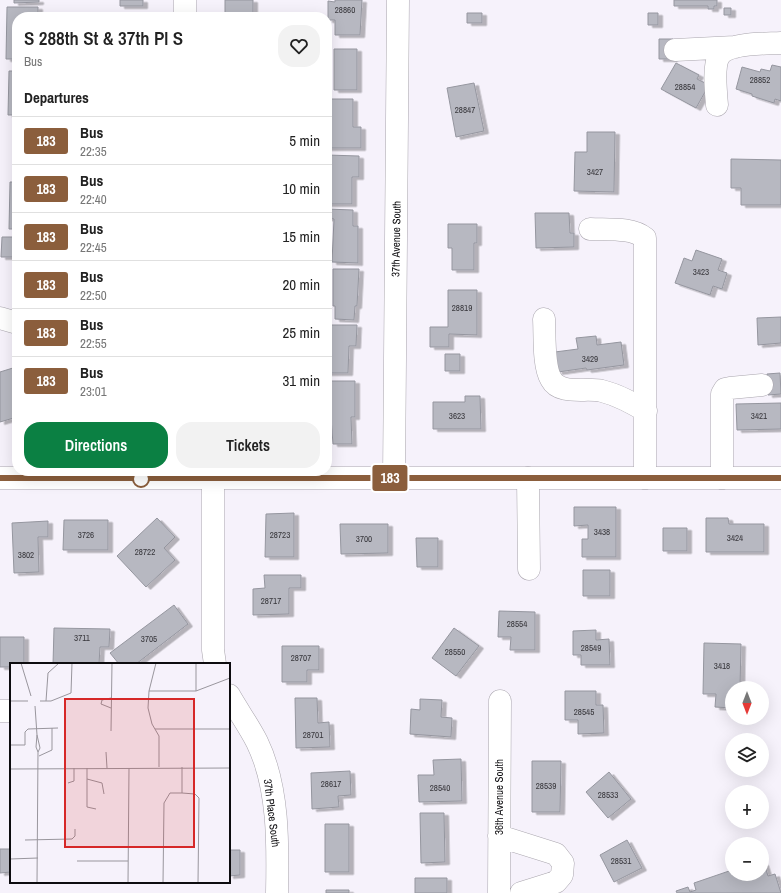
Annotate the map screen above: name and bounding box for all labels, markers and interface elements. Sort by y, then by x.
house number: 28860 [335,4,355,16]
text: S 288th St & 37th Pl S [24,25,183,51]
button: heart [278,25,320,67]
text: Bus [24,53,42,70]
house number: 28852 [750,74,770,86]
house number: 28854 [675,81,695,93]
text: Departures [24,87,89,108]
house number: 28847 [455,104,475,116]
text: Bus [80,122,103,143]
text: 5 min [289,130,320,151]
text: 183 [36,132,56,150]
text: 22:35 [80,143,107,160]
house number: 3427 [587,166,603,178]
text: Bus [80,170,103,191]
text: 10 min [282,178,320,199]
text: 183 [36,180,56,198]
text: 22:40 [80,191,107,208]
street label: 37th Avenue South [388,201,404,277]
text: Bus [80,218,103,239]
text: 15 min [282,226,320,247]
text: 183 [36,228,56,246]
text: 22:45 [80,239,107,256]
text: Bus [80,266,103,287]
house number: 3423 [693,266,709,278]
text: 20 min [282,274,320,295]
text: 183 [36,276,56,294]
text: 22:50 [80,287,107,304]
house number: 28819 [452,302,472,314]
text: Bus [80,314,103,335]
text: 25 min [282,322,320,343]
text: 183 [36,324,56,342]
text: 22:55 [80,335,107,352]
house number: 3429 [582,353,598,365]
text: Bus [80,362,103,383]
text: 31 min [282,370,320,391]
text: 183 [36,372,56,390]
text: 23:01 [80,383,107,400]
house number: 3623 [449,410,465,422]
house number: 3421 [751,410,767,422]
button: Directions [24,422,168,468]
button: Tickets [176,422,320,468]
line badge: 183 [367,465,413,491]
text: 183 [380,469,400,487]
unlabelled marker [132,470,150,488]
house number: 3438 [594,526,610,538]
house number: 3726 [78,529,94,541]
house number: 28723 [270,529,290,541]
house number: 3424 [727,532,743,544]
house number: 3700 [356,533,372,545]
house number: 28722 [135,546,155,558]
house number: 3802 [18,549,34,561]
house number: 28717 [261,595,281,607]
house number: 28554 [507,618,527,630]
house number: 3711 [74,632,90,644]
house number: 3705 [141,633,157,645]
house number: 28549 [581,642,601,654]
house number: 28550 [445,646,465,658]
house number: 28707 [291,652,311,664]
house number: 3418 [714,660,730,672]
inset map [10,663,230,883]
north arrow [725,681,769,725]
map controls [725,681,769,881]
house number: 28545 [574,706,594,718]
house number: 28701 [303,729,323,741]
button: layers [725,733,769,777]
street label: 36th Avenue South [492,759,506,835]
street label: 37th Place South [261,778,283,848]
house number: 28617 [321,778,341,790]
house number: 28539 [536,780,556,792]
house number: 28540 [430,782,450,794]
button: + [725,785,769,829]
house number: 28533 [598,789,618,801]
button: − [725,837,769,881]
house number: 28531 [611,855,631,867]

